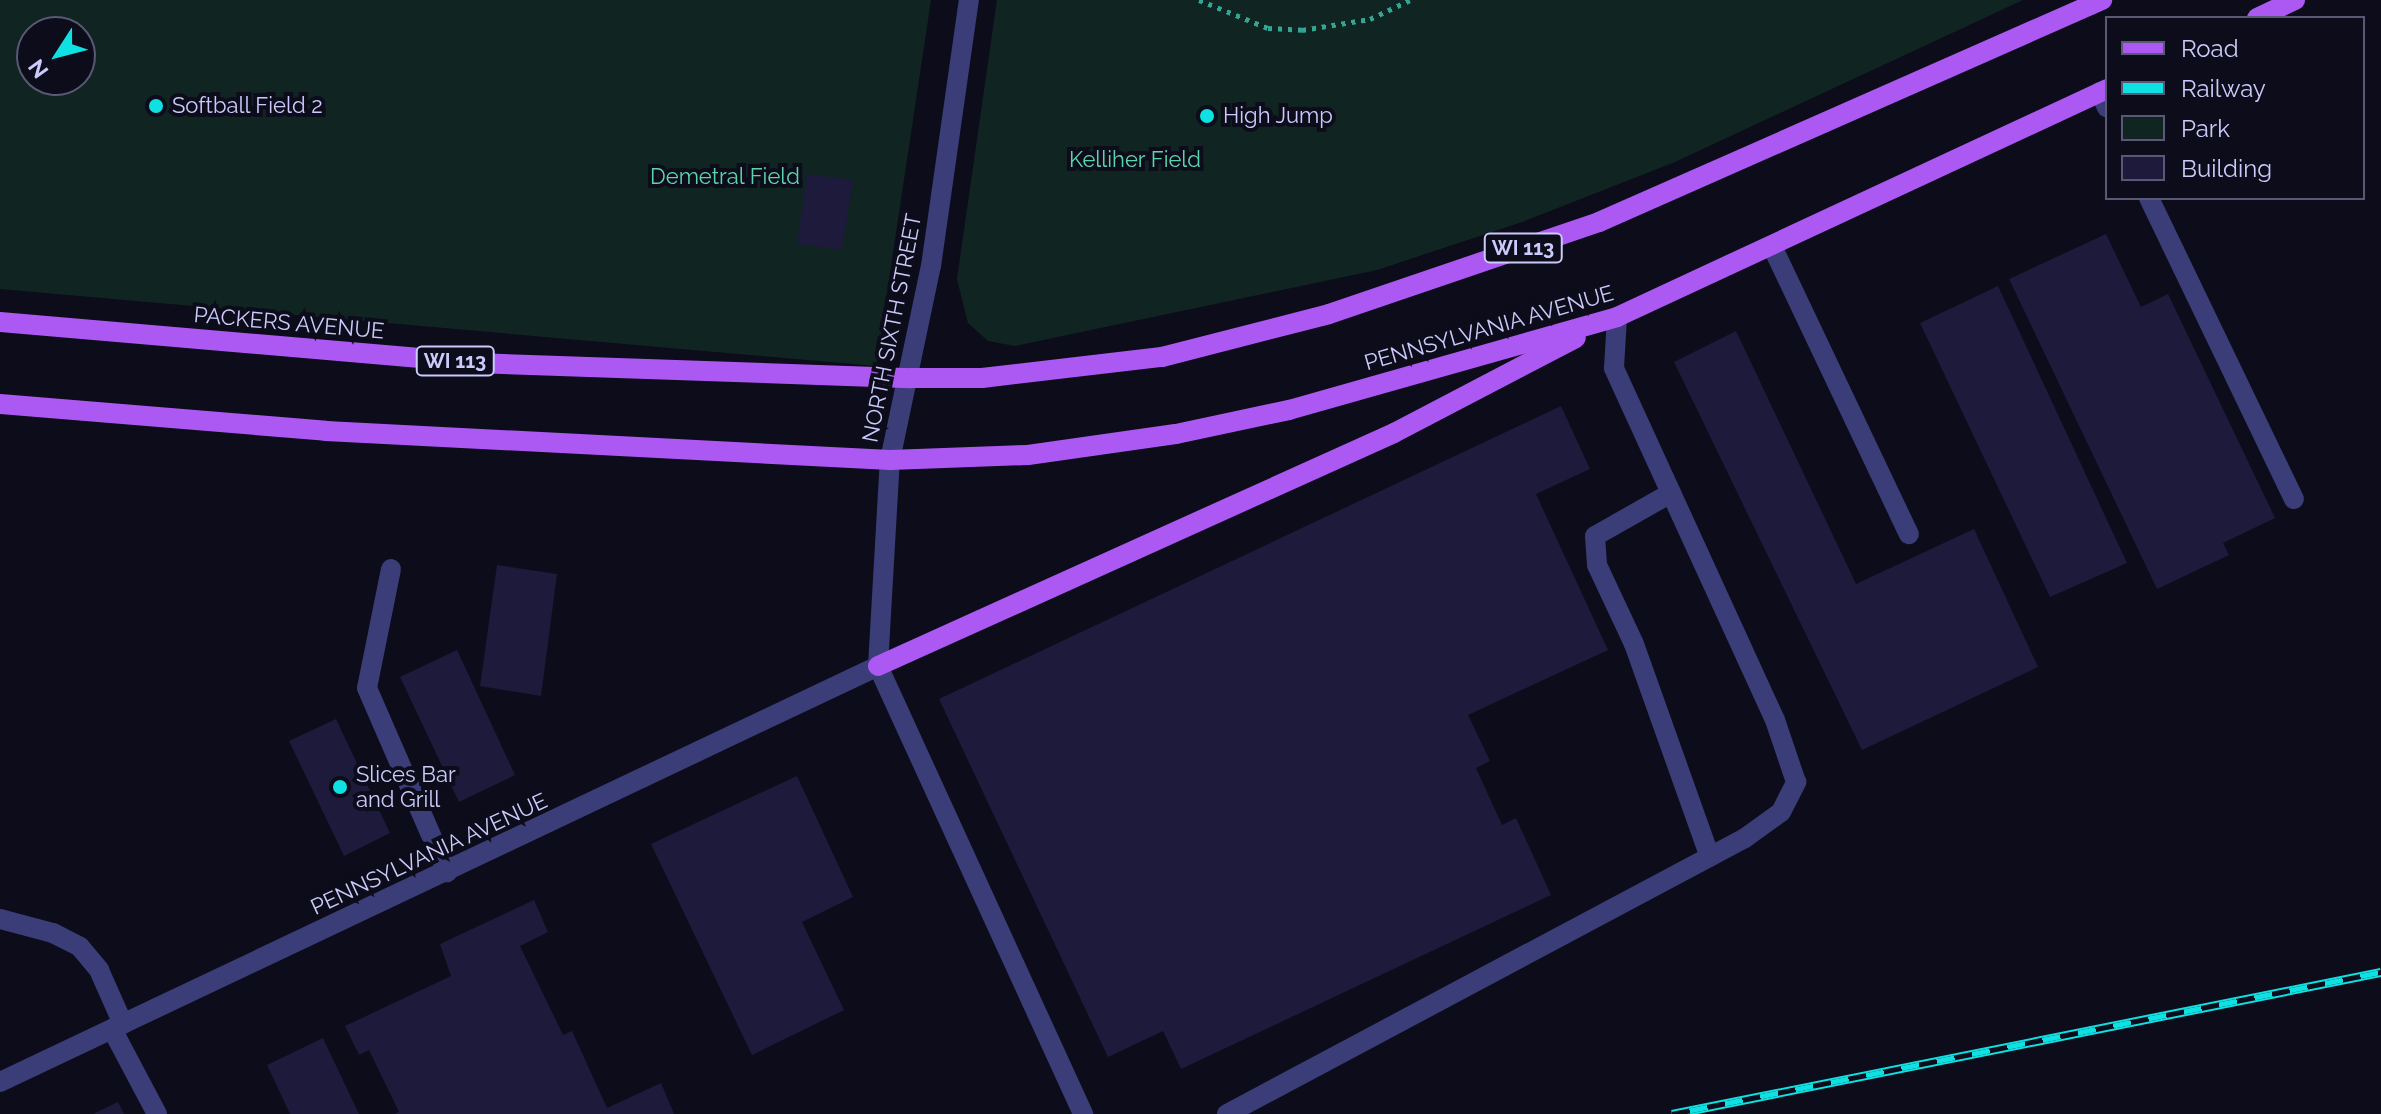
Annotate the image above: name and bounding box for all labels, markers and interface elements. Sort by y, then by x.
north arrow [16,16,96,96]
legend [2105,16,2365,200]
text: Road [2181,34,2239,63]
text: N [23,55,54,83]
text: Railway [2181,74,2266,103]
place label: Softball Field 2 [172,93,323,119]
marker: Softball Field 2 [147,97,165,115]
place label: High Jump [1223,103,1333,129]
marker: High Jump [1198,107,1216,125]
text: Park [2181,114,2230,143]
park label: Kelliher Field [1069,147,1201,173]
text: Building [2181,154,2272,183]
park label: Demetral Field [650,164,800,190]
street label: NORTH SIXTH STREET [857,211,927,445]
road number: WI 113 [1483,232,1563,264]
street label: PENNSYLVANIA AVENUE [1361,280,1617,376]
street label: PACKERS AVENUE [192,301,386,345]
road number: WI 113 [415,345,495,377]
place label: Slices Bar and Grill [356,761,456,812]
marker: Slices Bar and Grill [331,778,349,796]
street label: PENNSYLVANIA AVENUE [306,787,552,921]

